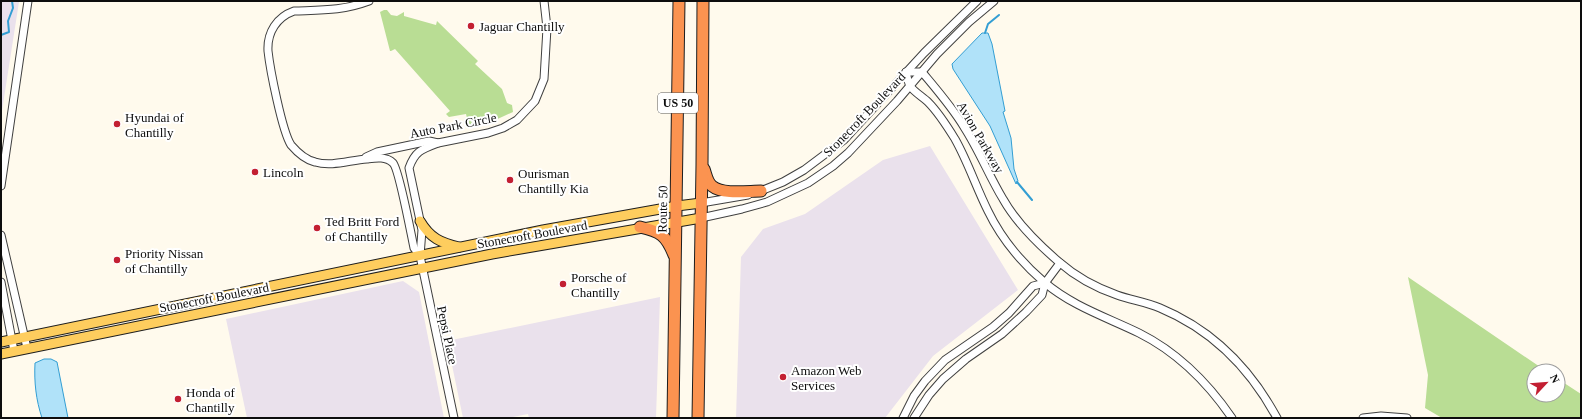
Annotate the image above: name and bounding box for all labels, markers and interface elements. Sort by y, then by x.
place label: Jaguar Chantilly [479,19,565,34]
marker: Jaguar Chantilly [466,21,476,31]
street label: Stonecroft Boulevard [820,69,909,160]
road number: US 50 [658,93,698,113]
street label: Avion Parkway [954,99,1007,176]
place label: Hyundai of Chantilly [125,110,185,140]
street label: Auto Park Circle [408,110,498,141]
marker: Hyundai of Chantilly [112,119,122,129]
place label: Lincoln [263,165,304,180]
place label: Ourisman Chantilly Kia [518,166,589,196]
marker: Lincoln [250,167,260,177]
marker: Ourisman Chantilly Kia [505,175,515,185]
street label: Route 50 [655,185,670,233]
place label: Ted Britt Ford of Chantilly [325,214,400,244]
street label: Stonecroft Boulevard [476,217,589,252]
marker: Ted Britt Ford of Chantilly [312,223,322,233]
place label: Priority Nissan of Chantilly [125,246,204,276]
marker: Priority Nissan of Chantilly [112,255,122,265]
place label: Porsche of Chantilly [571,270,627,300]
street label: Stonecroft Boulevard [158,279,271,315]
marker: Porsche of Chantilly [558,279,568,289]
street label: Pepsi Place [434,304,461,366]
place label: Amazon Web Services [791,363,862,393]
north arrow [1526,363,1566,403]
marker: Amazon Web Services [778,372,788,382]
text: N [1548,372,1562,385]
place label: Honda of Chantilly [186,385,235,415]
marker: Honda of Chantilly [173,394,183,404]

